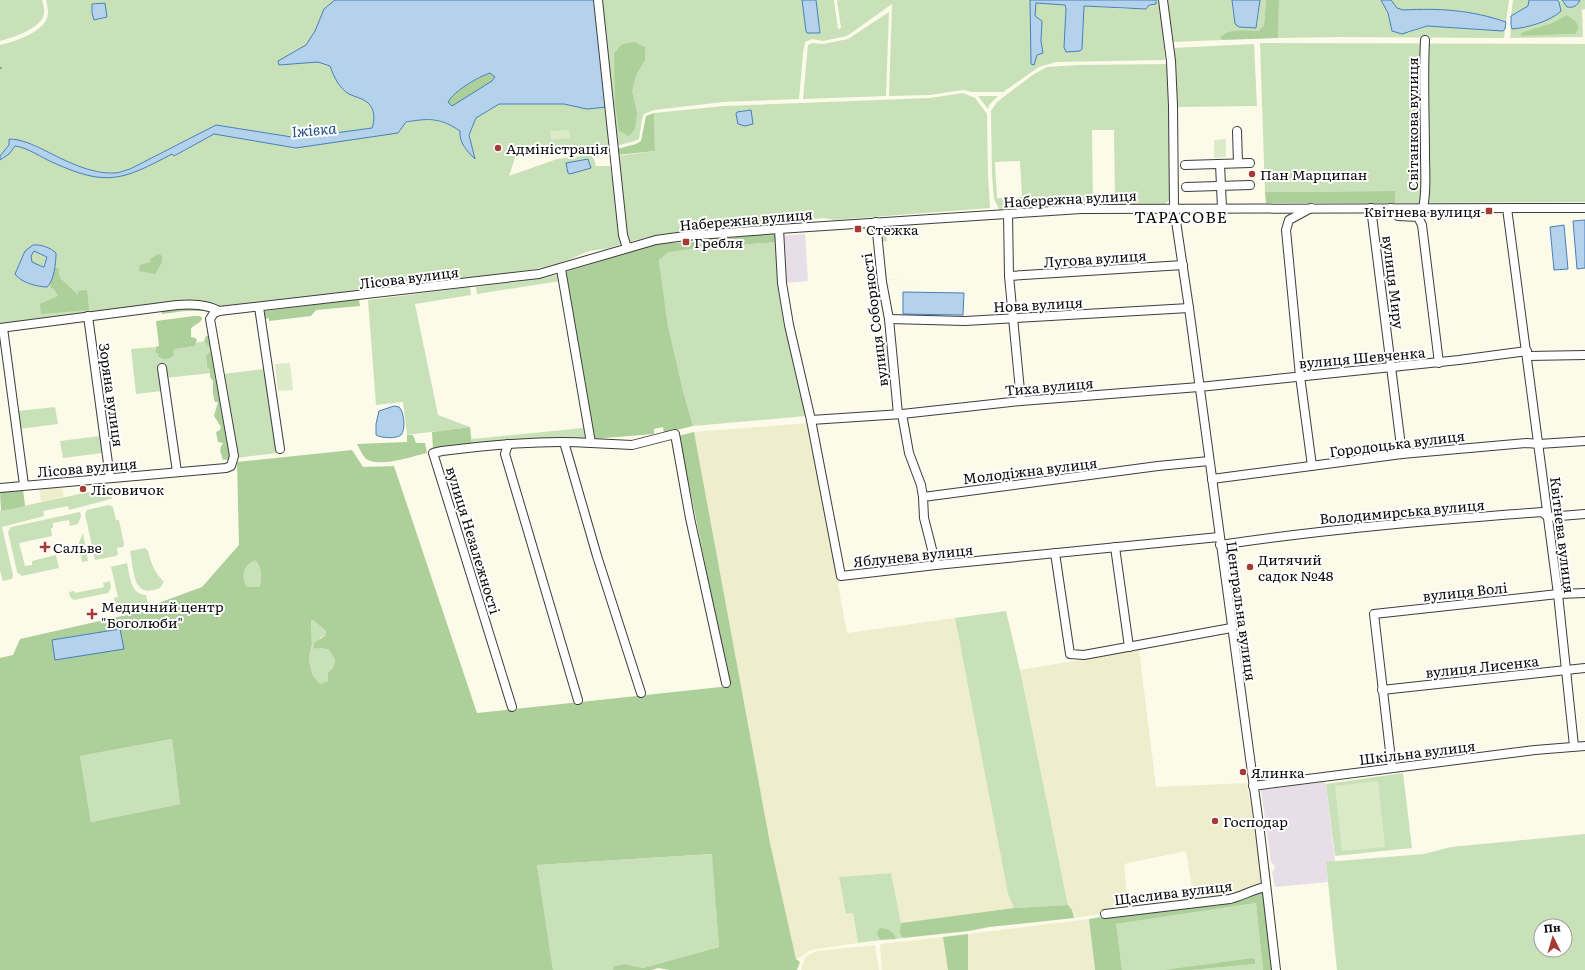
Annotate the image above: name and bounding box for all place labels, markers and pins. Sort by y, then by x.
place label: Адміністрація [506,138,608,158]
marker: Адміністрація [493,143,503,153]
place label: Пан Марципан [1260,164,1367,184]
marker: Пан Марципан [1247,169,1257,179]
place label: Квітнева вулиця [1364,201,1481,221]
marker: Квітнева вулиця [1484,206,1494,216]
place label: Стежка [866,219,919,239]
marker: Стежка [853,224,863,234]
place label: Гребля [694,232,743,252]
marker: Гребля [681,237,691,247]
place label: Лісовичок [91,479,165,499]
marker: Лісовичок [78,484,88,494]
place label: Сальве [53,537,102,557]
marker: Сальве [40,542,50,552]
place label: Дитячий садок №48 [1258,549,1334,585]
marker: Дитячий садок №48 [1245,562,1255,572]
place label: Медичний центр "Боголюби" [101,596,224,632]
marker: Медичний центр "Боголюби" [86,608,98,620]
place label: Ялинка [1251,762,1305,782]
marker: Ялинка [1238,767,1248,777]
place label: Господар [1223,811,1288,831]
marker: Господар [1210,816,1220,826]

